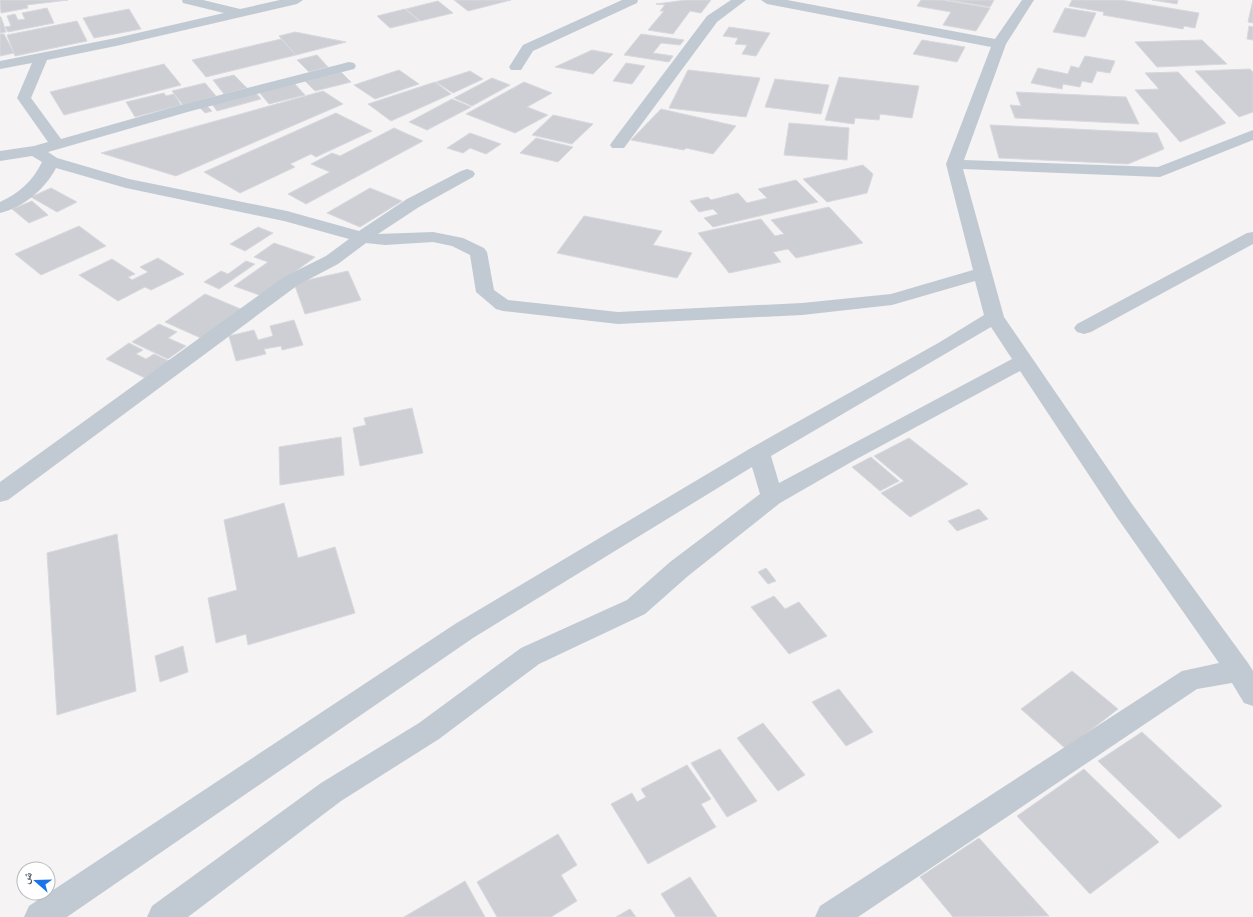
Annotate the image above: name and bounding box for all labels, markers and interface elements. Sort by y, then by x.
north arrow [16,861,56,901]
text: ش [18,869,36,886]

